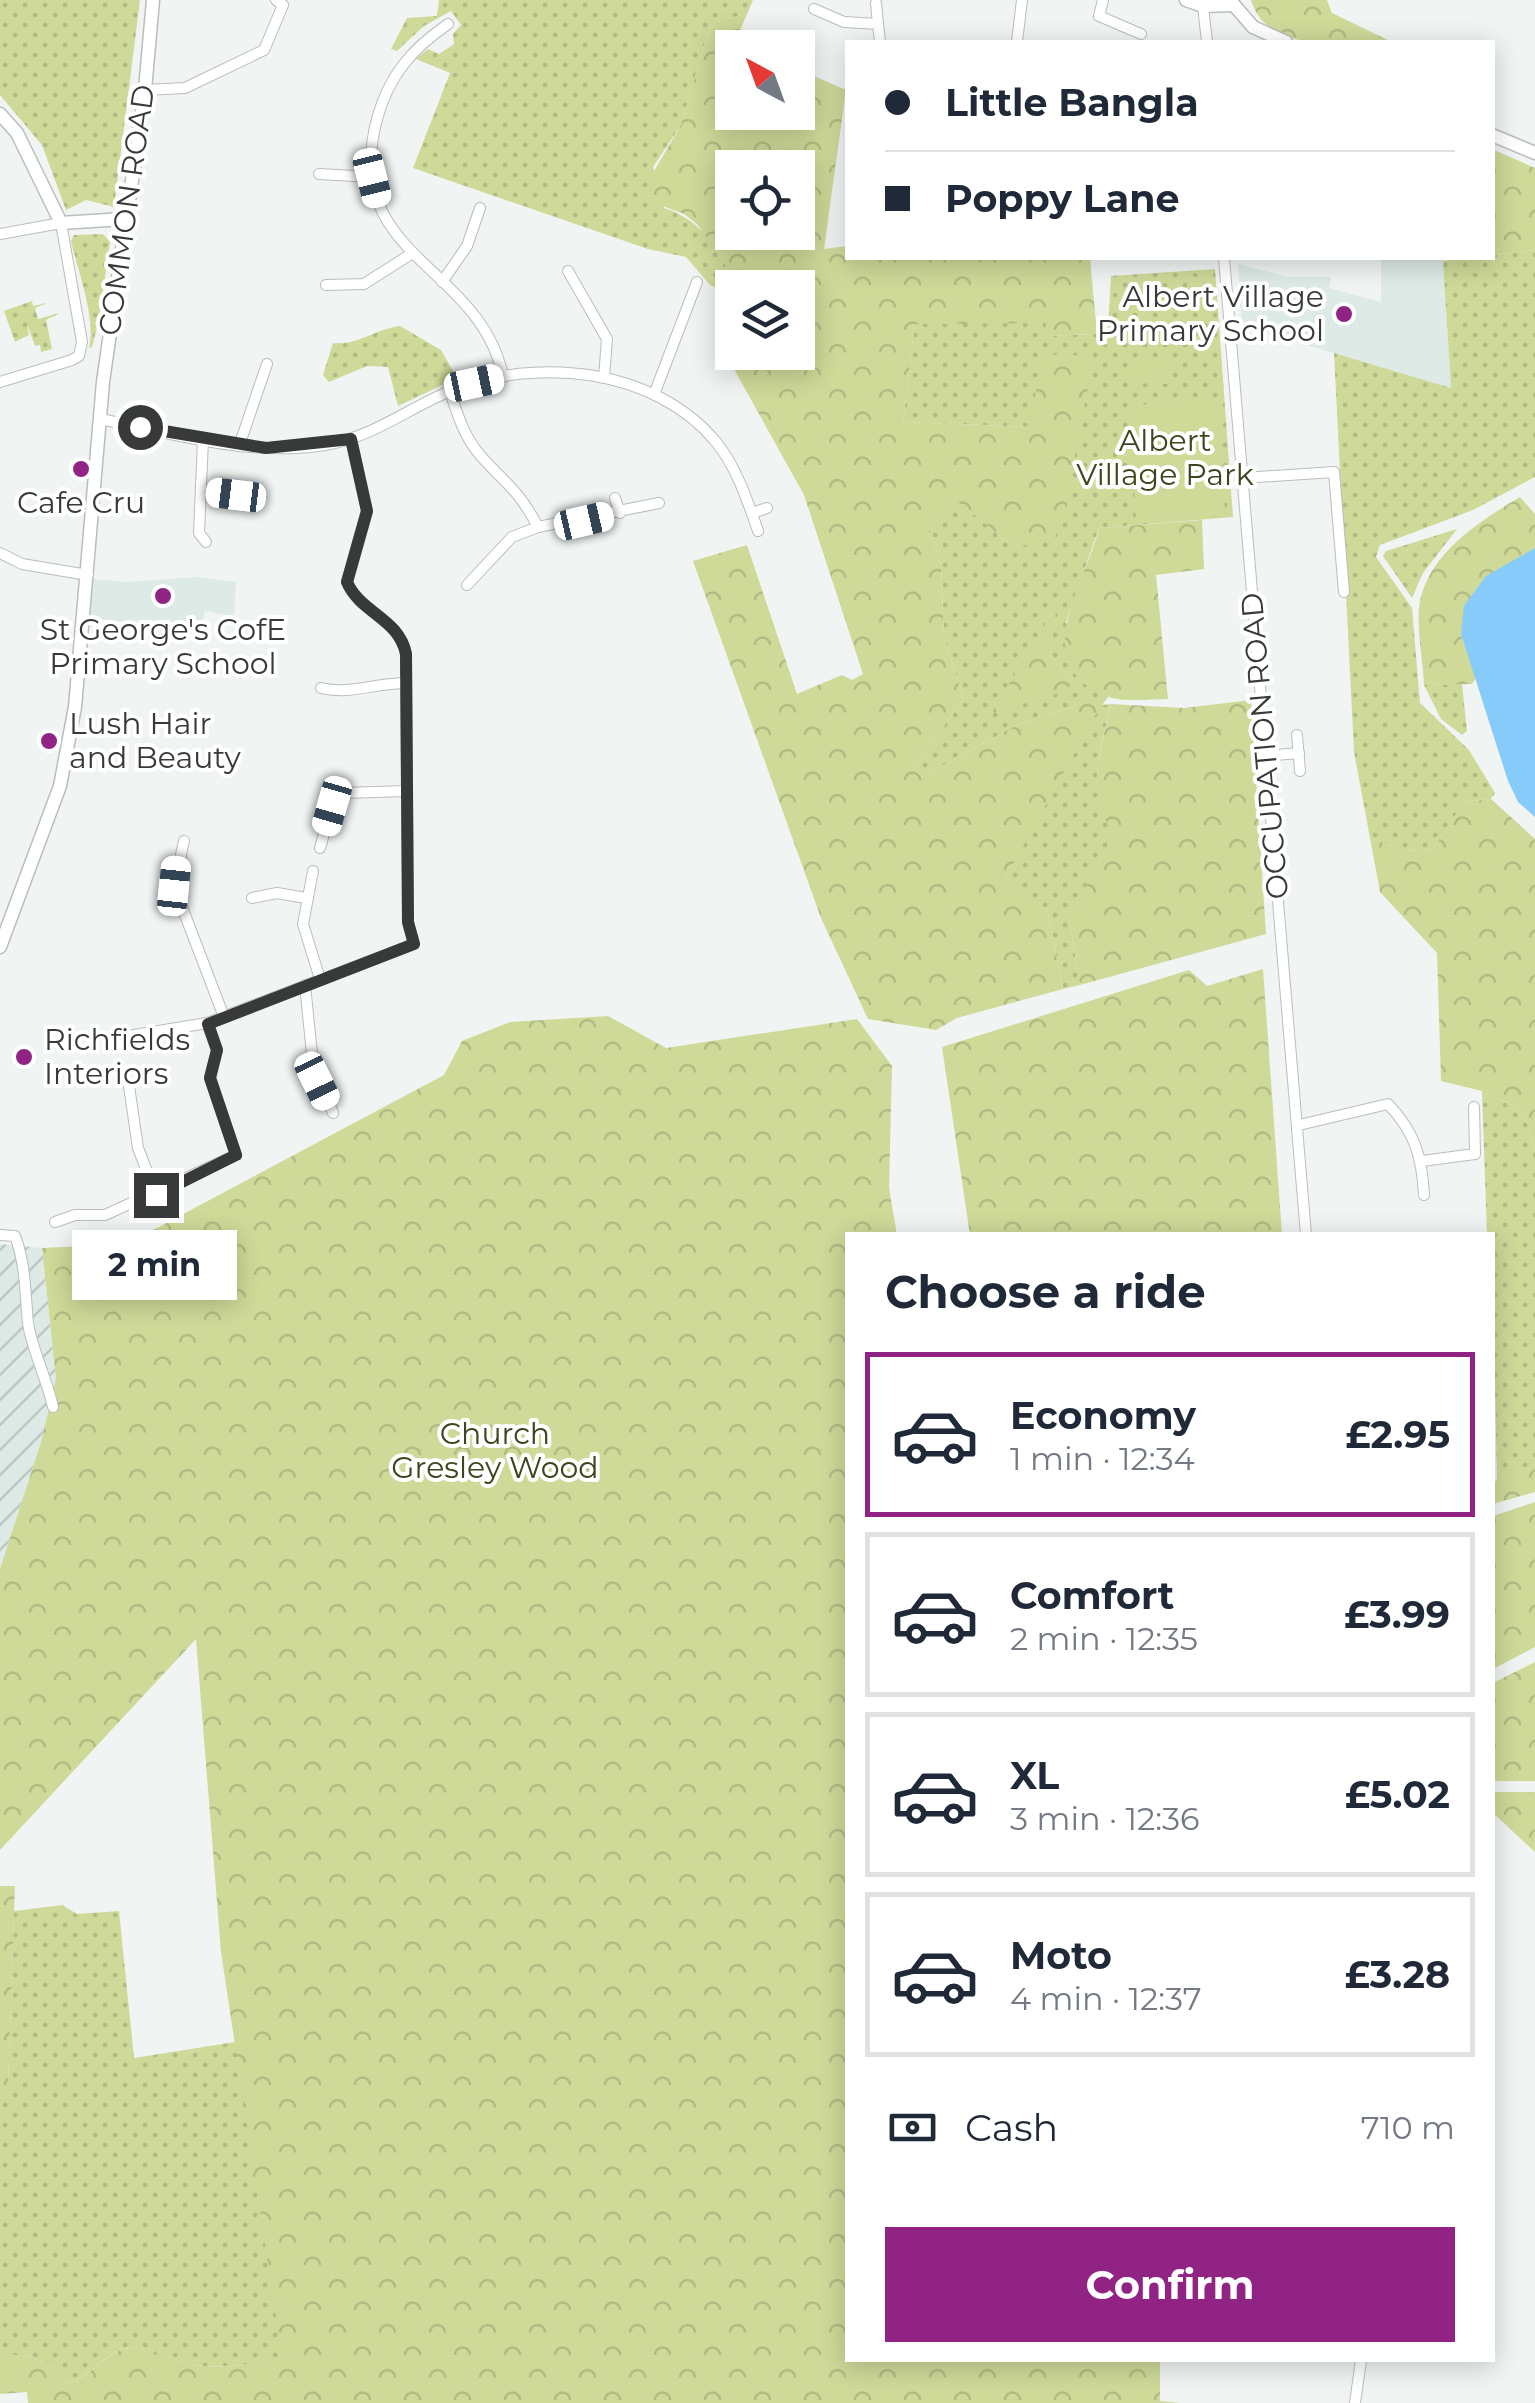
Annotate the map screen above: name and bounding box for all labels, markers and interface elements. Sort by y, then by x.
north arrow [715,30,815,130]
map controls [715,30,815,370]
text: Little Bangla [945,79,1199,126]
street label: COMMON ROAD [91,82,162,338]
car [350,145,394,211]
button: locate [715,150,815,250]
text: Poppy Lane [945,175,1180,222]
button: layers [715,270,815,370]
place label: Albert Village Primary School [1097,278,1324,349]
marker: Albert Village Primary School [1333,303,1355,325]
car [442,362,506,404]
route start [118,405,163,450]
park label: Albert Village Park [1076,422,1254,493]
marker: Cafe Cru [70,458,92,480]
car [204,476,268,514]
place label: Cafe Cru [17,484,145,521]
car [551,500,617,542]
marker: St George's CofE Primary School [152,585,174,607]
street label: OCCUPATION ROAD [1233,591,1296,901]
place label: St George's CofE Primary School [40,611,286,682]
place label: Lush Hair and Beauty [69,705,241,776]
marker: Lush Hair and Beauty [38,730,60,752]
car [309,773,355,839]
car [156,855,192,917]
place label: Richfields Interiors [44,1021,190,1092]
marker: Richfields Interiors [13,1046,35,1068]
car [290,1047,344,1115]
route end [134,1173,179,1218]
callout: 2 min [74,1230,238,1300]
text: 2 min [108,1245,201,1284]
text: Choose a ride [885,1264,1206,1319]
icon: car [890,1390,980,1480]
text: Economy [1010,1392,1196,1439]
text: £2.95 [1345,1411,1450,1458]
park label: Church Gresley Wood [391,1415,599,1486]
text: 1 min · 12:34 [1010,1439,1195,1478]
icon: car [890,1570,980,1660]
text: Comfort [1010,1572,1174,1619]
text: £3.99 [1344,1591,1450,1638]
text: 2 min · 12:35 [1010,1619,1198,1658]
icon: car [890,1750,980,1840]
text: XL [1010,1752,1059,1799]
text: £5.02 [1345,1771,1450,1818]
text: 3 min · 12:36 [1010,1799,1200,1838]
icon: car [890,1930,980,2020]
text: Moto [1010,1932,1112,1979]
text: £3.28 [1345,1951,1450,1998]
text: 4 min · 12:37 [1010,1979,1202,2018]
icon: cash [885,2100,940,2155]
text: Cash [965,2104,1058,2151]
text: 710 m [1361,2108,1455,2147]
button: Confirm [885,2227,1455,2342]

